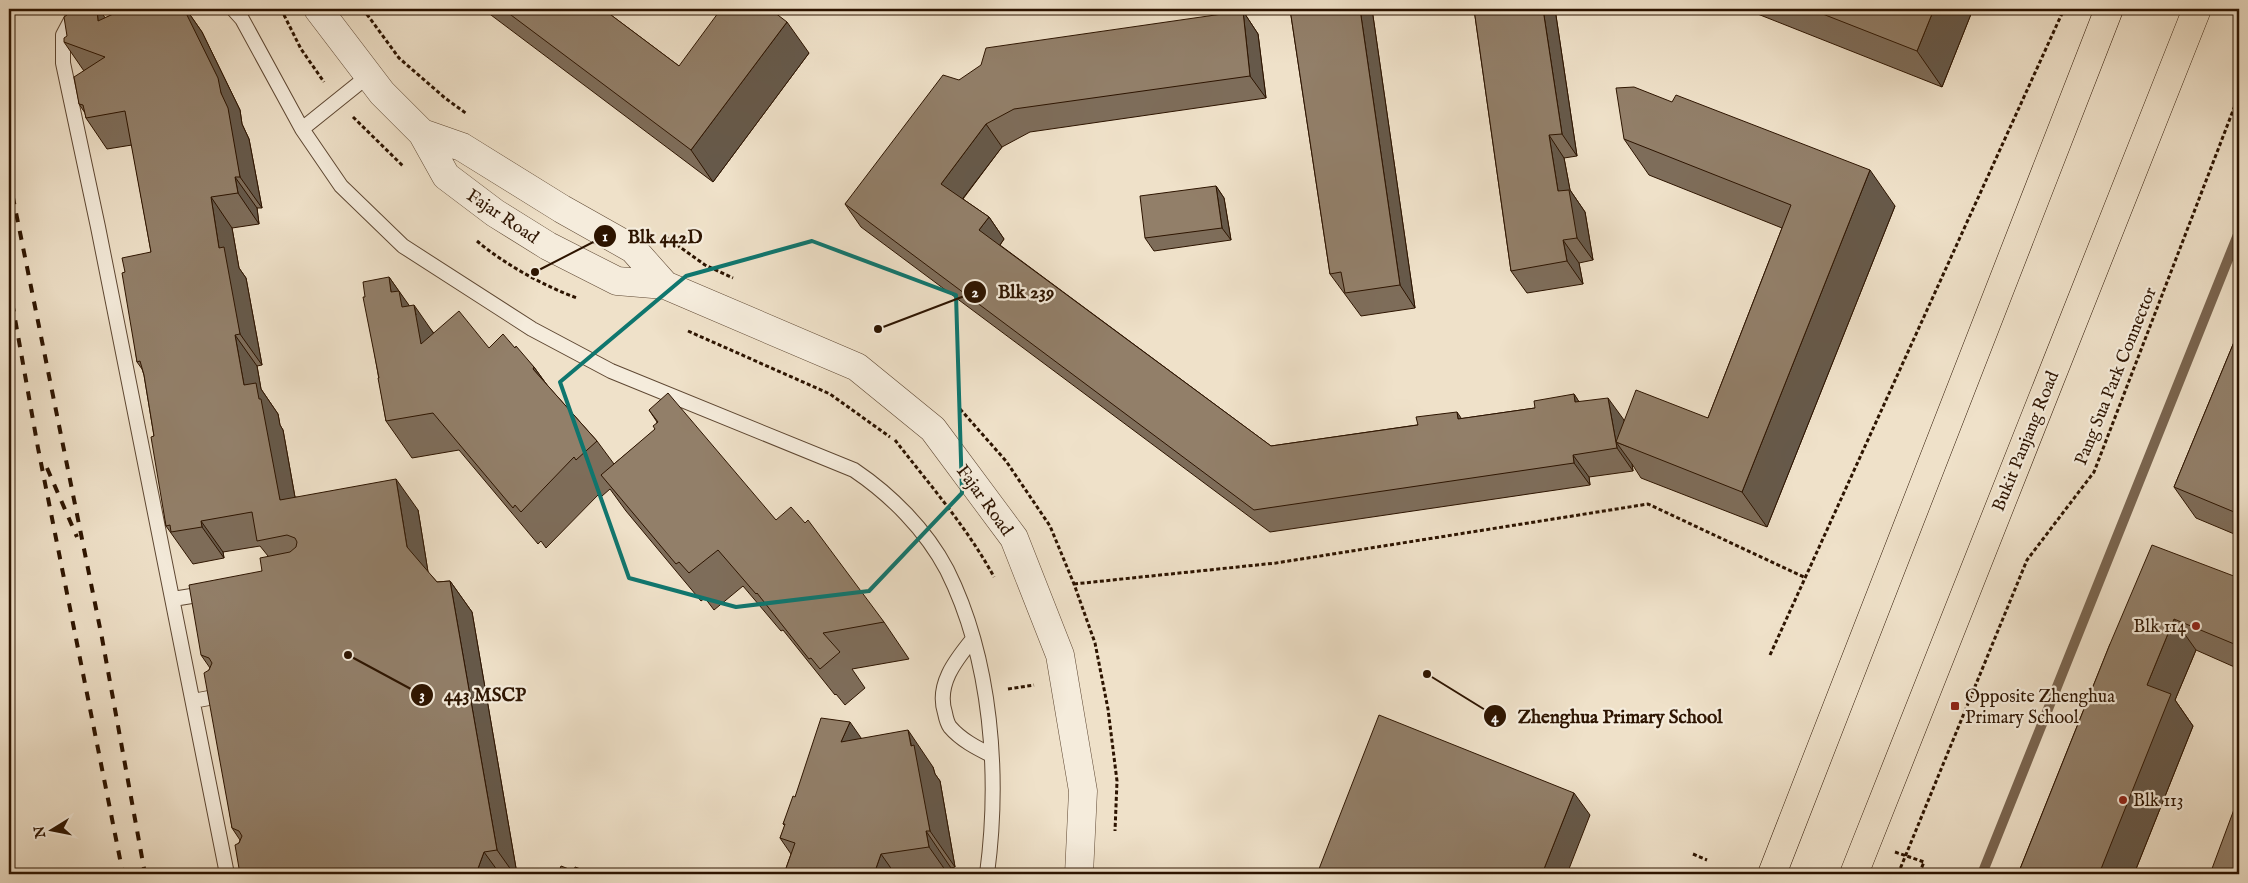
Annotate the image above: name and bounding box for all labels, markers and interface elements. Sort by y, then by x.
street label: Fajar Road [462,185,543,250]
callout: Blk 442D [592,219,712,253]
text: Blk 442D [628,226,702,250]
text: 1 [602,227,608,246]
callout: Blk 239 [963,275,1064,309]
text: Blk 239 [998,281,1054,305]
text: 2 [971,283,979,302]
street label: Pang Sua Park Connector [2070,284,2163,469]
street label: Bukit Panjang Road [1988,368,2065,515]
street label: Fajar Road [950,461,1017,541]
place label: Blk 114 [2133,616,2186,639]
marker: Blk 114 [2190,620,2202,632]
callout: 443 MSCP [409,678,536,712]
text: 443 MSCP [444,684,526,708]
text: 3 [419,686,425,705]
place label: Opposite Zhenghua Primary School [1965,686,2115,730]
callout: Zhenghua Primary School [1482,699,1732,733]
marker: Opposite Zhenghua Primary School [1949,700,1961,712]
text: Zhenghua Primary School [1518,706,1723,730]
text: 4 [1491,708,1499,727]
place label: Blk 113 [2133,790,2184,813]
marker: Blk 113 [2117,794,2129,806]
north arrow [28,806,78,856]
text: N [30,825,50,841]

